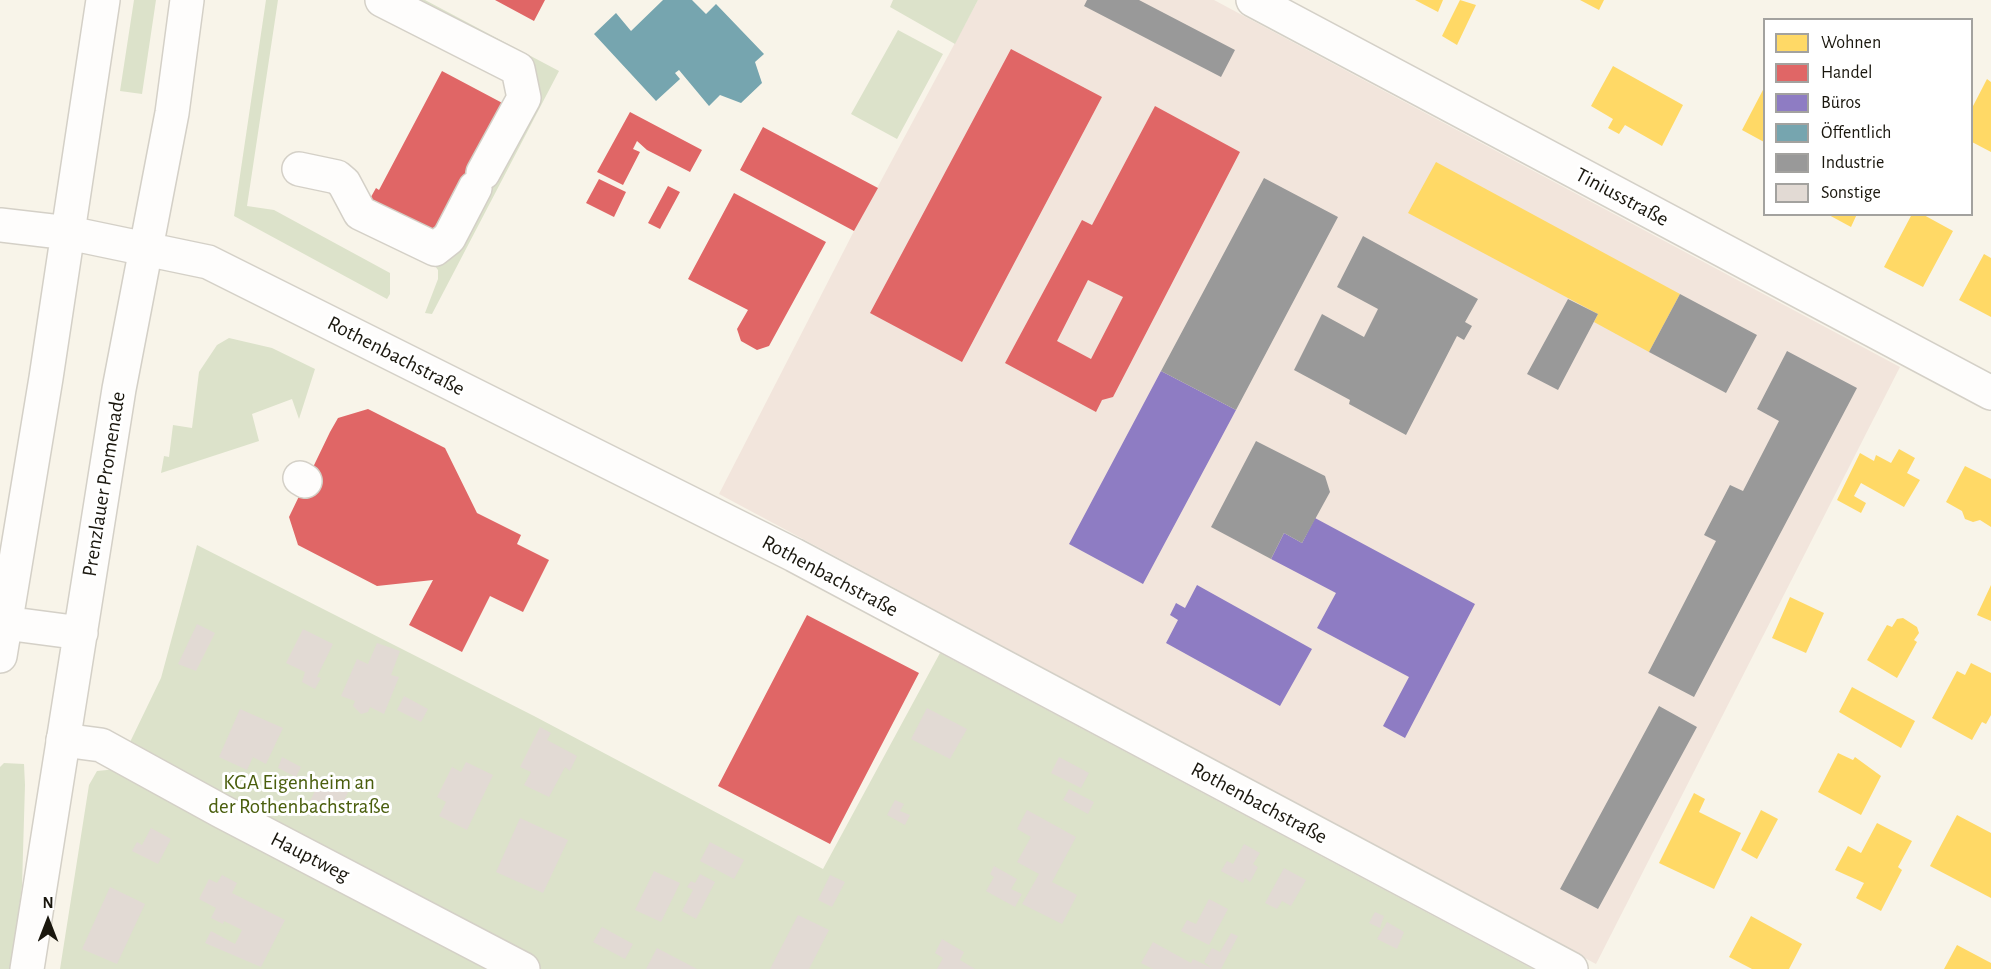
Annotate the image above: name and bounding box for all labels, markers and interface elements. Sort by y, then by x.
legend [1763,18,1973,216]
text: Wohnen [1821,34,1881,52]
text: Handel [1821,64,1872,82]
text: Büros [1821,94,1861,112]
text: Öffentlich [1821,124,1891,142]
text: Industrie [1821,154,1884,172]
street label: Tiniusstraße [1571,162,1673,232]
text: Sonstige [1821,184,1881,202]
street label: Rothenbachstraße [323,311,469,401]
street label: Prenzlauer Promenade [77,390,131,578]
street label: Rothenbachstraße [757,529,903,623]
street label: Rothenbachstraße [1186,756,1332,850]
park label: KGA Eigenheim an der Rothenbachstraße [208,770,390,820]
street label: Hauptweg [266,826,354,888]
north arrow [18,891,78,951]
text: N [42,895,54,911]

